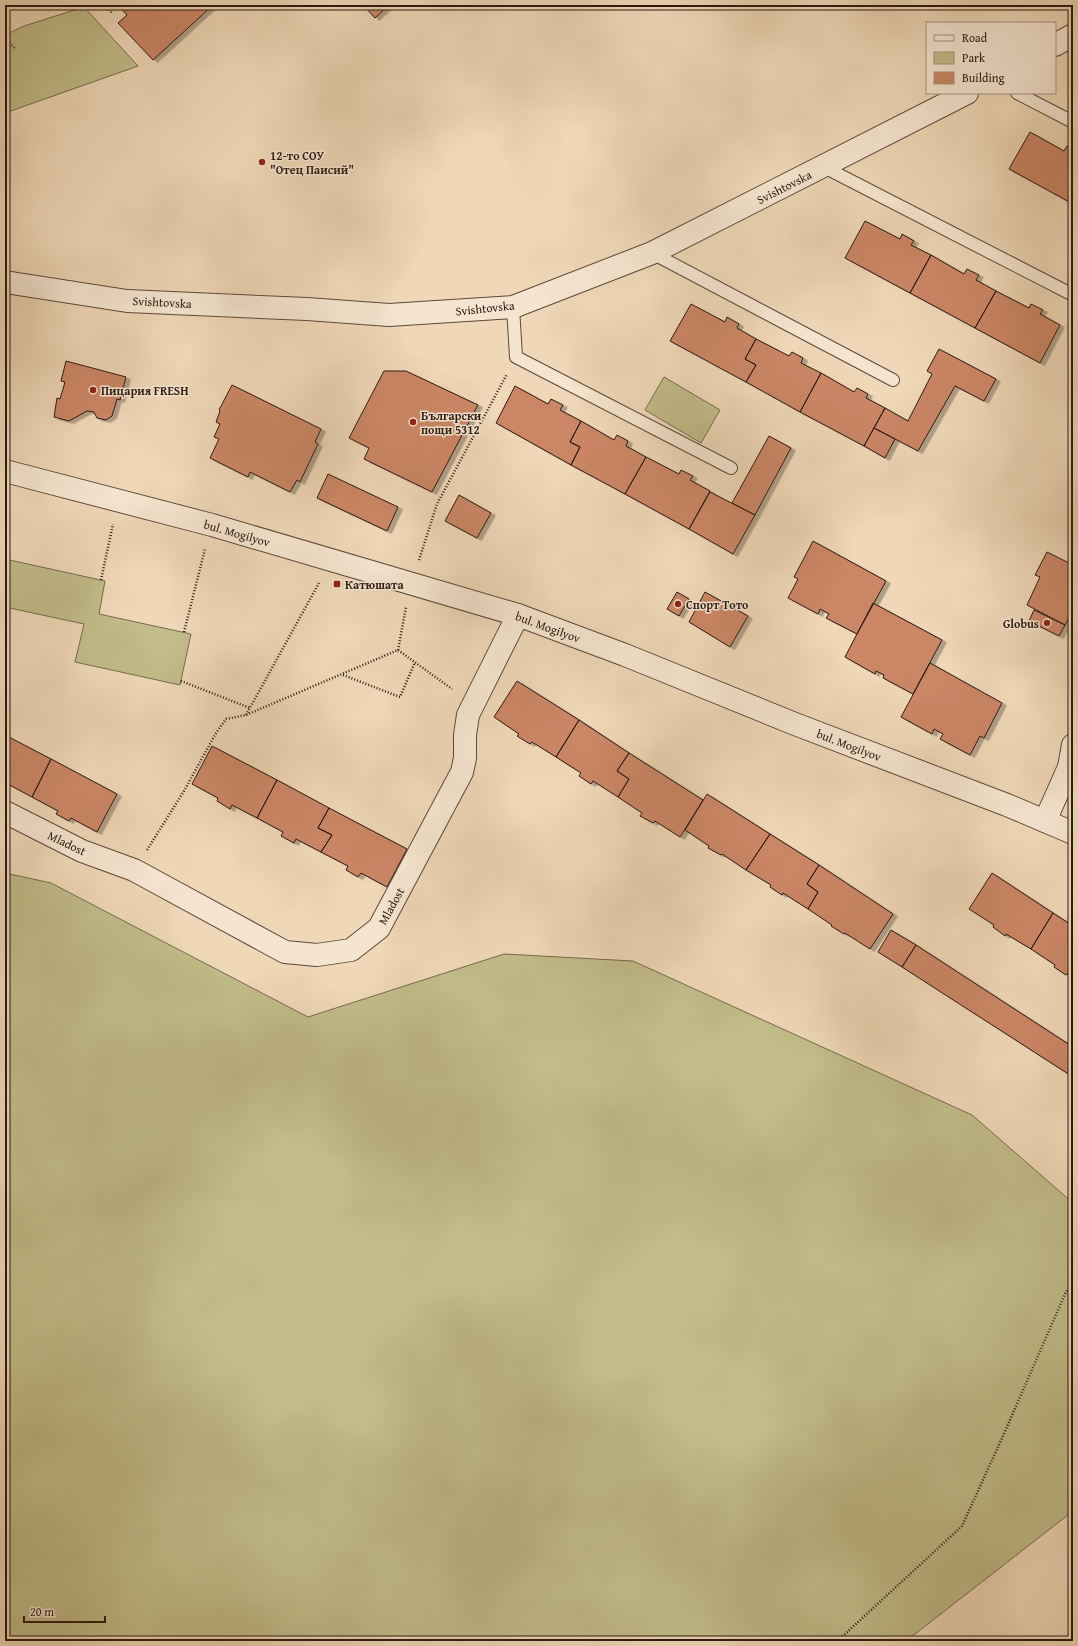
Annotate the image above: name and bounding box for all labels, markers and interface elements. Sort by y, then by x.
legend [926,22,1056,94]
text: Road [962,29,988,46]
text: Park [962,49,986,66]
text: Building [962,69,1005,86]
place label: 12-то СОУ "Отец Паисий" [270,147,354,178]
marker: 12-то СОУ "Отец Паисий" [257,157,267,167]
street label: Svishtovska [754,166,815,208]
street label: Svishtovska [132,292,192,312]
street label: Svishtovska [455,296,516,320]
place label: Пицария FRESH [101,382,188,399]
marker: Пицария FRESH [88,385,98,395]
place label: Български пощи 5312 [421,407,482,438]
marker: Български пощи 5312 [408,417,418,427]
street label: bul. Mogilyov [202,515,272,551]
place label: Катюшата [345,576,404,593]
marker: Катюшата [332,579,342,589]
place label: Спорт Тото [686,596,749,613]
marker: Спорт Тото [673,599,683,609]
street label: bul. Mogilyov [513,607,583,647]
place label: Globus [1003,615,1039,632]
marker: Globus [1042,618,1052,628]
street label: bul. Mogilyov [814,725,884,765]
street label: Mladost [45,827,90,860]
street label: Mladost [374,884,409,928]
scale bar [24,1598,105,1624]
text: 20 m [30,1603,54,1620]

